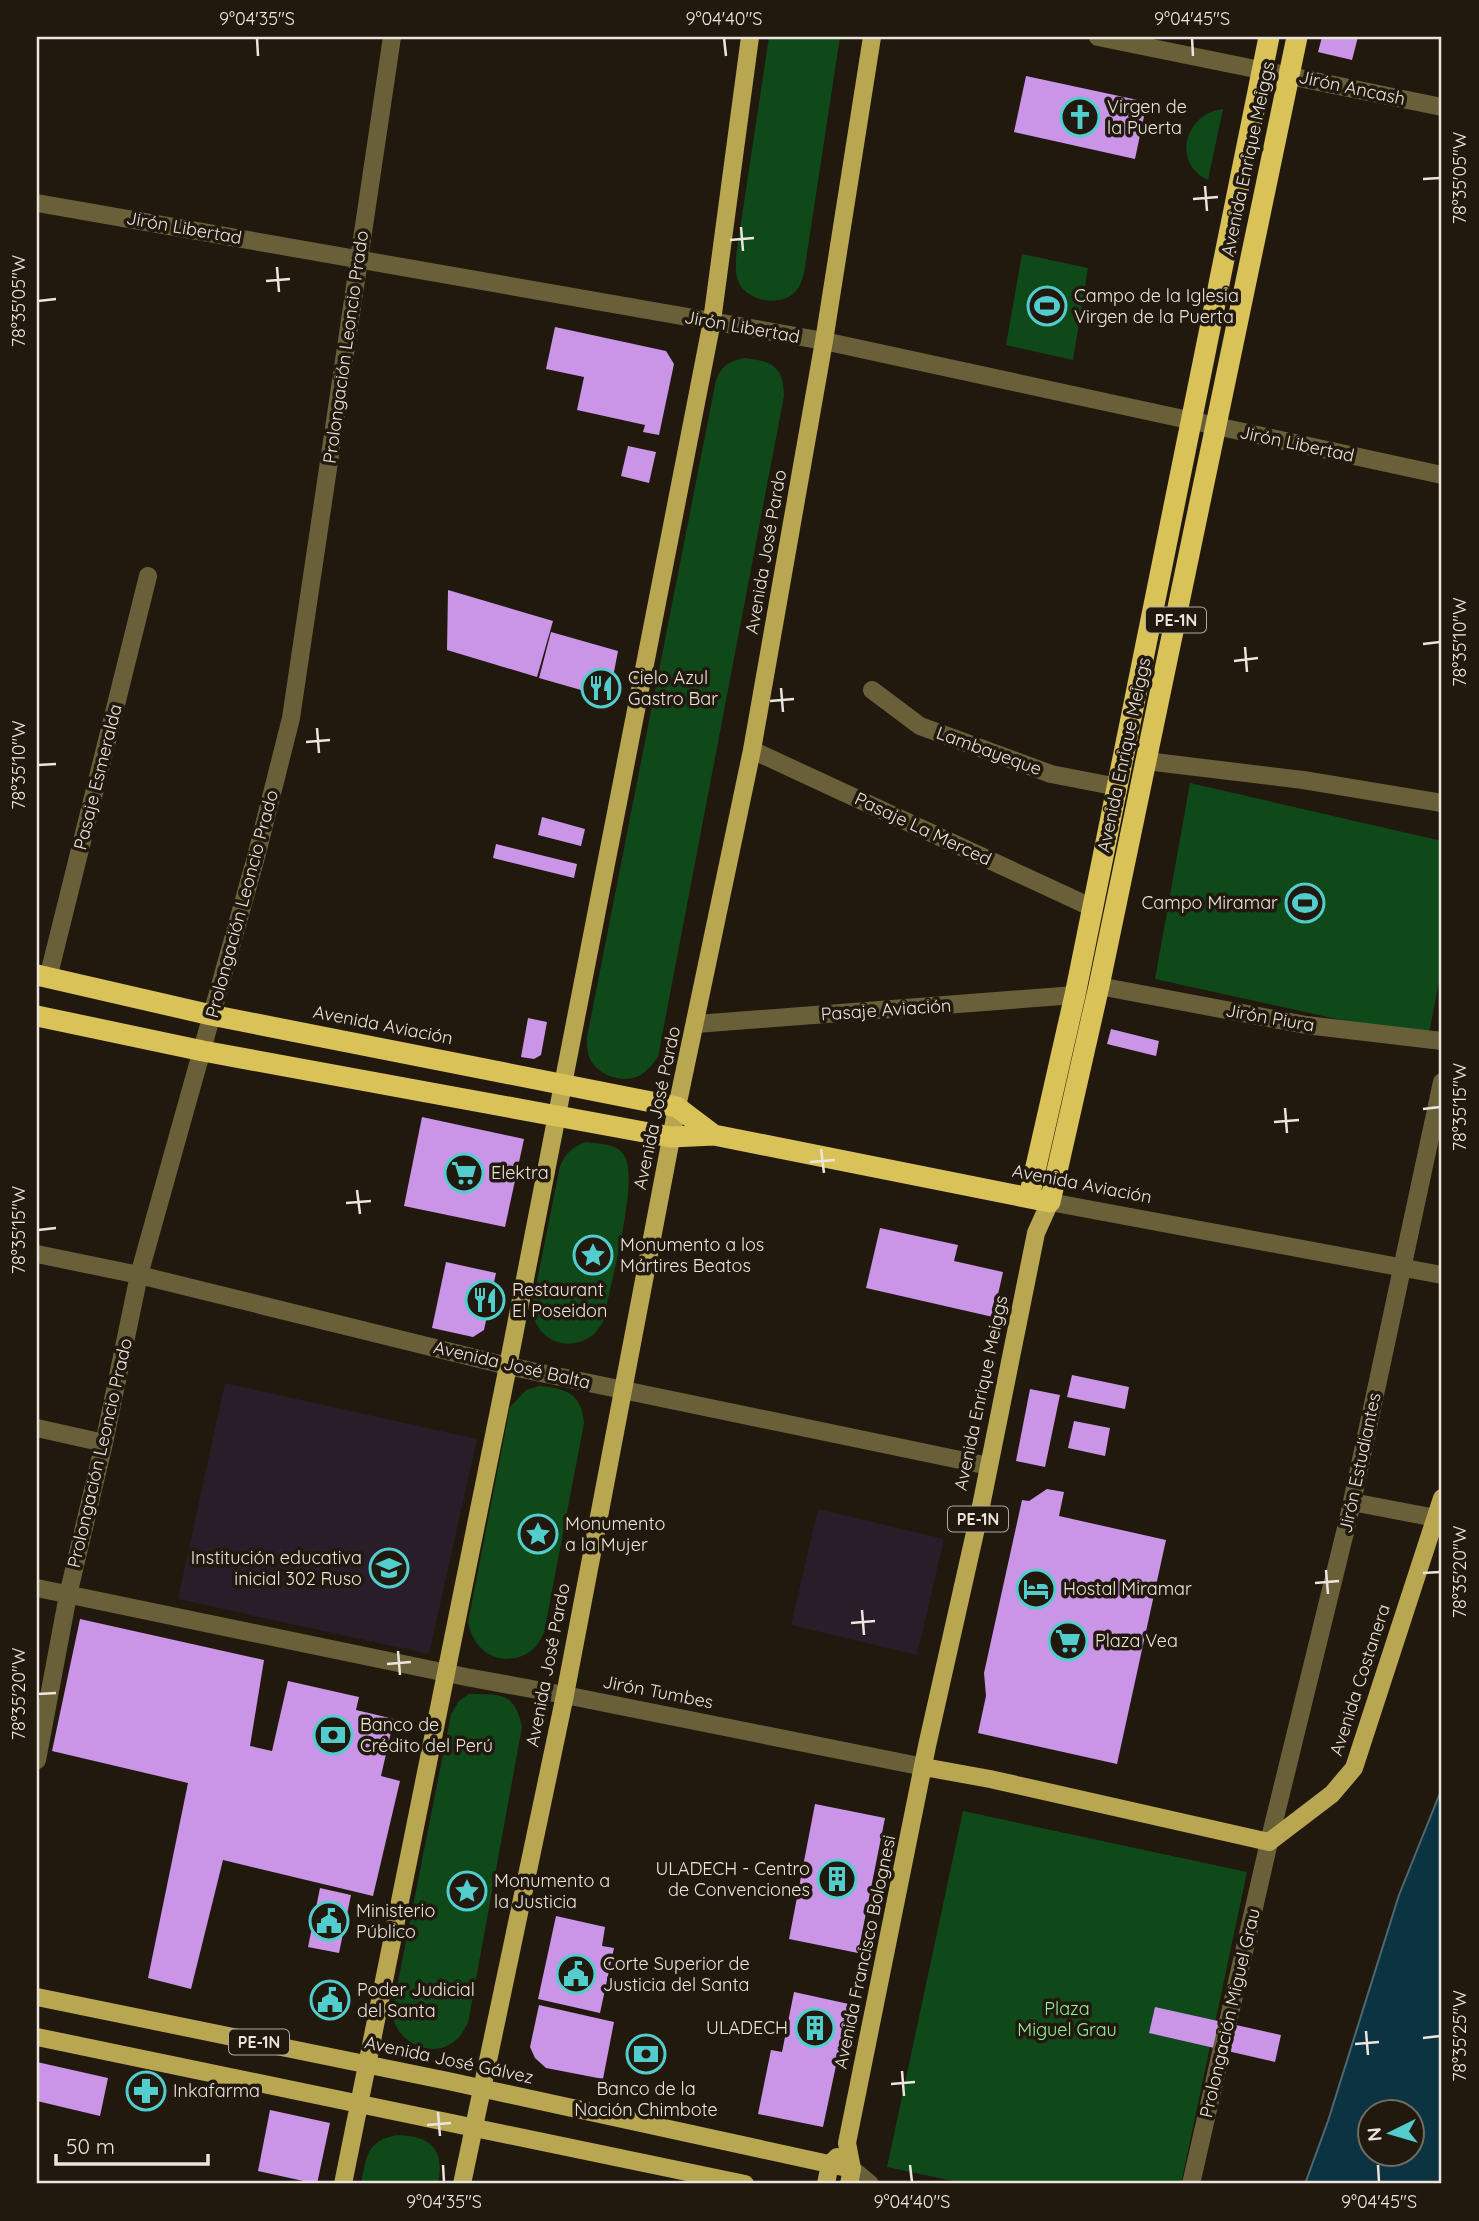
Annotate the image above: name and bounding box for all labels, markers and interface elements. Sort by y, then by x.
text: 9°04'35"S [219,7,295,30]
text: 9°04'40"S [686,7,762,30]
text: 9°04'45"S [1154,7,1230,30]
street label: Avenida Enrique Meiggs [1216,59,1279,259]
street label: Jirón Ancash [1297,65,1407,110]
place label: Virgen de la Puerta [1107,95,1187,139]
church icon: Virgen de la Puerta [1059,96,1101,138]
text: 78°35'05"W [1448,132,1471,224]
street label: Jirón Libertad [125,206,244,249]
street label: Prolongación Leoncio Prado [318,229,373,465]
text: 78°35'05"W [7,255,30,347]
place label: Campo de la Iglesia Virgen de la Puerta [1074,284,1239,328]
sports icon: Campo de la Iglesia Virgen de la Puerta [1026,285,1068,327]
street label: Jirón Libertad [683,305,802,348]
street label: Jirón Libertad [1238,420,1357,467]
street label: Avenida José Pardo [740,468,791,636]
text: 78°35'10"W [1448,597,1471,687]
road number: PE-1N [1146,608,1206,632]
street label: Avenida Enrique Meiggs [1092,655,1155,855]
place label: Cielo Azul Gastro Bar [628,666,718,710]
restaurant icon: Cielo Azul Gastro Bar [580,667,622,709]
street label: Pasaje Esmeralda [68,701,127,852]
text: 78°35'10"W [7,720,30,810]
street label: Lambayeque [933,721,1045,780]
street label: Prolongación Leoncio Prado [200,787,283,1020]
street label: Pasaje La Merced [851,787,995,870]
sports icon: Campo Miramar [1284,882,1326,924]
place label: Campo Miramar [1142,891,1278,914]
street label: Pasaje Aviación [820,993,952,1026]
street label: Jirón Piura [1224,998,1316,1037]
street label: Avenida Aviación [311,1000,455,1049]
street label: Avenida José Pardo [628,1024,685,1192]
text: 78°35'15"W [1448,1063,1471,1151]
supermarket icon: Elektra [443,1152,485,1194]
street label: Avenida Aviación [1010,1159,1154,1208]
place label: Elektra [491,1161,549,1184]
text: 78°35'15"W [7,1186,30,1274]
place label: Monumento a los Mártires Beatos [620,1233,764,1277]
place icon: Monumento a los Mártires Beatos [572,1234,614,1276]
place label: Restaurant El Poseidon [512,1278,607,1322]
restaurant icon: Restaurant El Poseidon [464,1279,506,1321]
street label: Avenida Enrique Meiggs [949,1293,1012,1493]
street label: Avenida José Balta [431,1335,593,1394]
street label: Prolongación Leoncio Prado [62,1336,137,1570]
street label: Jirón Estudiantes [1333,1391,1386,1535]
road number: PE-1N [948,1506,1008,1532]
place label: Monumento a la Mujer [565,1512,665,1556]
place icon: Monumento a la Mujer [517,1513,559,1555]
text: 78°35'20"W [1448,1526,1471,1618]
place label: Institución educativa inicial 302 Ruso [191,1546,362,1590]
school or university icon: Institución educativa inicial 302 Ruso [368,1547,410,1589]
hotel icon: Hostal Miramar [1015,1568,1057,1610]
place label: Hostal Miramar [1063,1577,1192,1600]
street label: Avenida José Pardo [520,1581,575,1749]
street label: Avenida Costanera [1324,1601,1395,1759]
supermarket icon: Plaza Vea [1047,1620,1089,1662]
place label: Plaza Vea [1095,1629,1178,1652]
text: 78°35'20"W [7,1648,30,1740]
street label: Jirón Tumbes [601,1670,715,1713]
place label: Banco de Crédito del Perú [360,1713,493,1757]
bank icon: Banco de Crédito del Perú [312,1714,354,1756]
street label: Avenida Francisco Bolognesi [829,1833,901,2071]
place label: ULADECH - Centro de Convenciones [655,1857,810,1901]
building icon: ULADECH - Centro de Convenciones [816,1858,858,1900]
place label: Monumento a la Justicia [494,1869,610,1913]
place icon: Monumento a la Justicia [446,1870,488,1912]
place label: Ministerio Público [356,1899,435,1943]
public building icon: Ministerio Público [308,1900,350,1942]
street label: Prolongación Miguel Grau [1194,1906,1265,2120]
place label: Corte Superior de Justicia del Santa [603,1952,750,1996]
public building icon: Corte Superior de Justicia del Santa [555,1953,597,1995]
place label: Poder Judicial del Santa [357,1978,475,2022]
public building icon: Poder Judicial del Santa [309,1979,351,2021]
text: 78°35'25"W [1448,1990,1471,2082]
park label: Plaza Miguel Grau [1017,1997,1117,2041]
building icon: ULADECH [794,2007,836,2049]
place label: ULADECH [706,2016,788,2039]
road number: PE-1N [229,2030,289,2054]
street label: Avenida José Gálvez [363,2030,536,2089]
bank icon: Banco de la Nación Chimbote [625,2033,667,2075]
pharmacy icon: Inkafarma [125,2070,167,2112]
place label: Banco de la Nación Chimbote [574,2077,718,2121]
place label: Inkafarma [173,2079,260,2102]
north arrow [1356,2098,1426,2168]
scale bar [56,2123,208,2167]
text: N [1362,2126,1387,2142]
text: 50 m [66,2133,115,2159]
text: 9°04'35"S [406,2190,482,2213]
text: 9°04'40"S [874,2190,950,2213]
text: 9°04'45"S [1341,2190,1417,2213]

